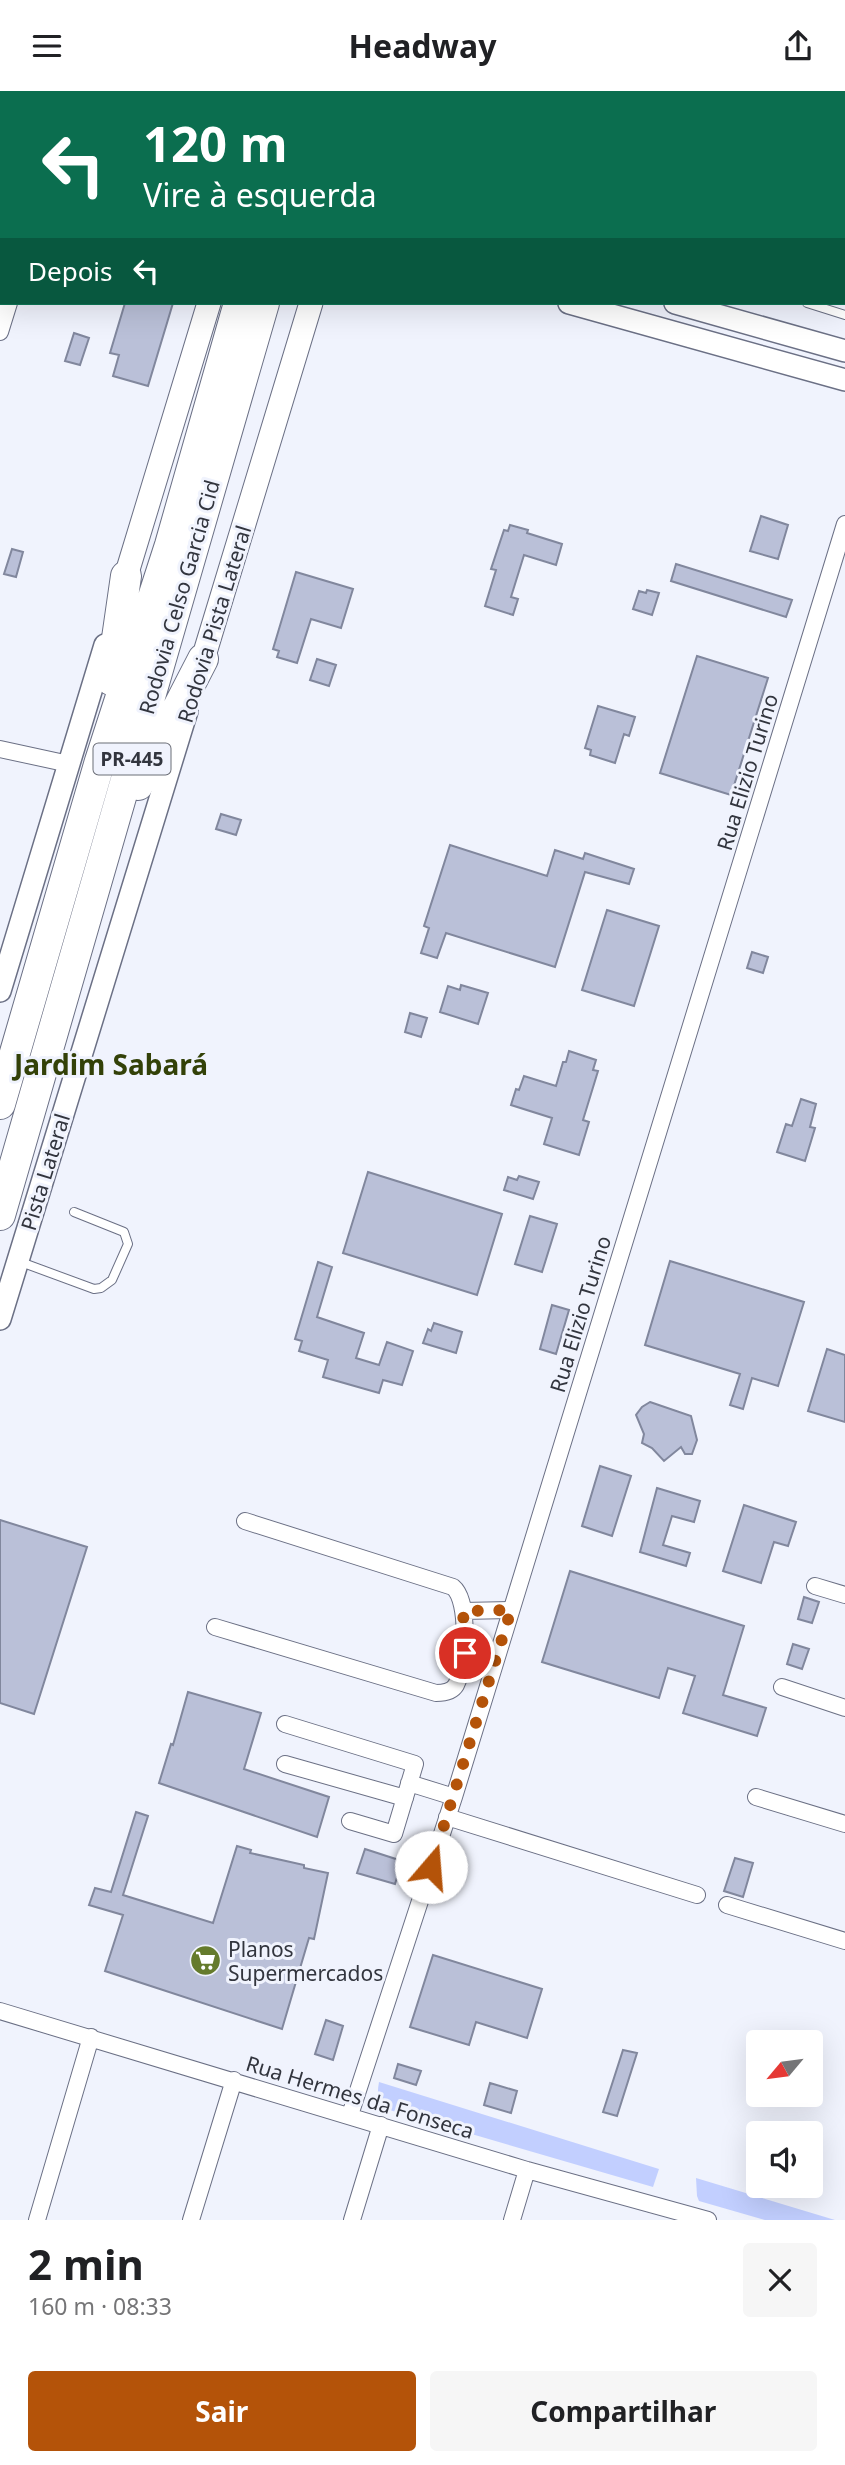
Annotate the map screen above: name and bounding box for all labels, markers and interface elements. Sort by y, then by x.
text: Headway [349,24,496,67]
icon: menu [28,27,66,65]
icon: share [779,27,817,65]
text: 120 m [143,110,288,176]
icon: left [28,119,119,210]
text: Vire à esquerda [143,173,377,216]
icon: left [127,252,165,290]
text: Depois [28,253,113,289]
street label: Rodovia Celso Garcia Cid [132,476,226,718]
street label: Rodovia Pista Lateral [171,522,257,726]
street label: Rua Elizio Turino [710,690,784,854]
road number: PR-445 [94,743,170,775]
district label: Jardim Sabará [11,1045,208,1083]
street label: Pista Lateral [14,1110,76,1234]
street label: Rua Elizio Turino [543,1232,617,1396]
pin [435,1623,495,1683]
icon: arrive [446,1634,484,1672]
position arrow [394,1830,468,1904]
place label: Planos Supermercados [228,1935,383,1987]
supermarket icon: Planos Supermercados [188,1944,222,1978]
north arrow [746,2030,822,2107]
map controls [746,2030,823,2198]
street label: Rua Hermes da Fonseca [243,2049,477,2145]
button: sound [746,2121,823,2198]
text: 2 min [28,2235,144,2292]
button: close [743,2243,817,2317]
text: 160 m · 08:33 [28,2290,172,2322]
button: Sair [28,2371,416,2451]
button: Compartilhar [430,2371,817,2451]

